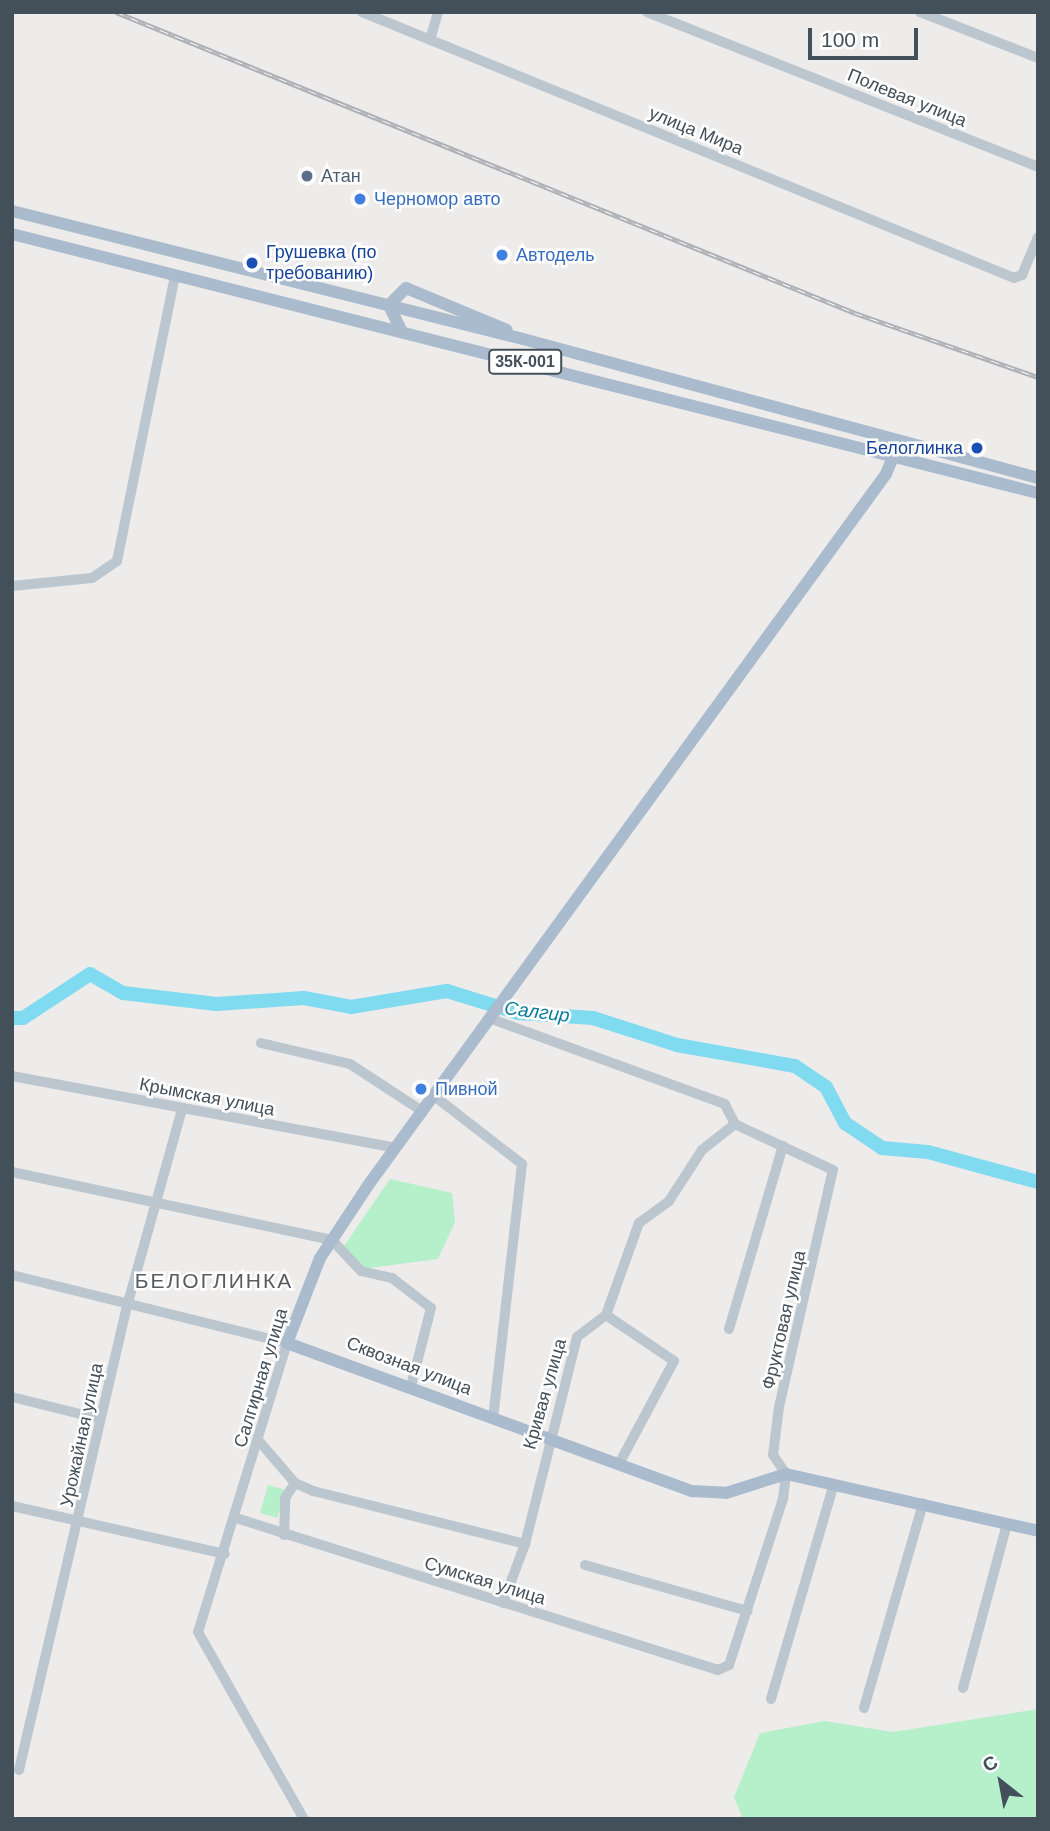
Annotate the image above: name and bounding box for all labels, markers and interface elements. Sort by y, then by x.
scale bar [812,14,922,58]
text: 100 m [821,28,879,51]
street label: Полевая улица [844,64,970,132]
street label: улица Мира [646,102,746,160]
place label: Атан [321,165,361,187]
marker: Атан [299,168,315,184]
place label: Черномор авто [374,188,501,210]
marker: Черномор авто [352,191,368,207]
place label: Грушевка (по требованию) [266,242,377,284]
place label: Автодель [516,244,595,266]
marker: Автодель [494,247,510,263]
marker: Грушевка (по требованию) [244,255,260,271]
road number: 35К-001 [486,350,564,374]
place label: Белоглинка [866,437,963,459]
marker: Белоглинка [969,440,985,456]
water label: Салгир [503,997,571,1027]
street label: Крымская улица [138,1073,276,1121]
place label: Пивной [435,1078,498,1100]
marker: Пивной [413,1081,429,1097]
street label: Фруктовая улица [757,1248,811,1392]
district label: БЕЛОГЛИНКА [136,1268,292,1294]
street label: Салгирная улица [230,1306,292,1450]
street label: Сквозная улица [343,1332,475,1400]
street label: Кривая улица [519,1336,571,1452]
street label: Урожайная улица [56,1361,108,1509]
street label: Сумская улица [422,1552,548,1610]
north arrow [966,1747,1036,1817]
text: С [979,1751,1001,1776]

